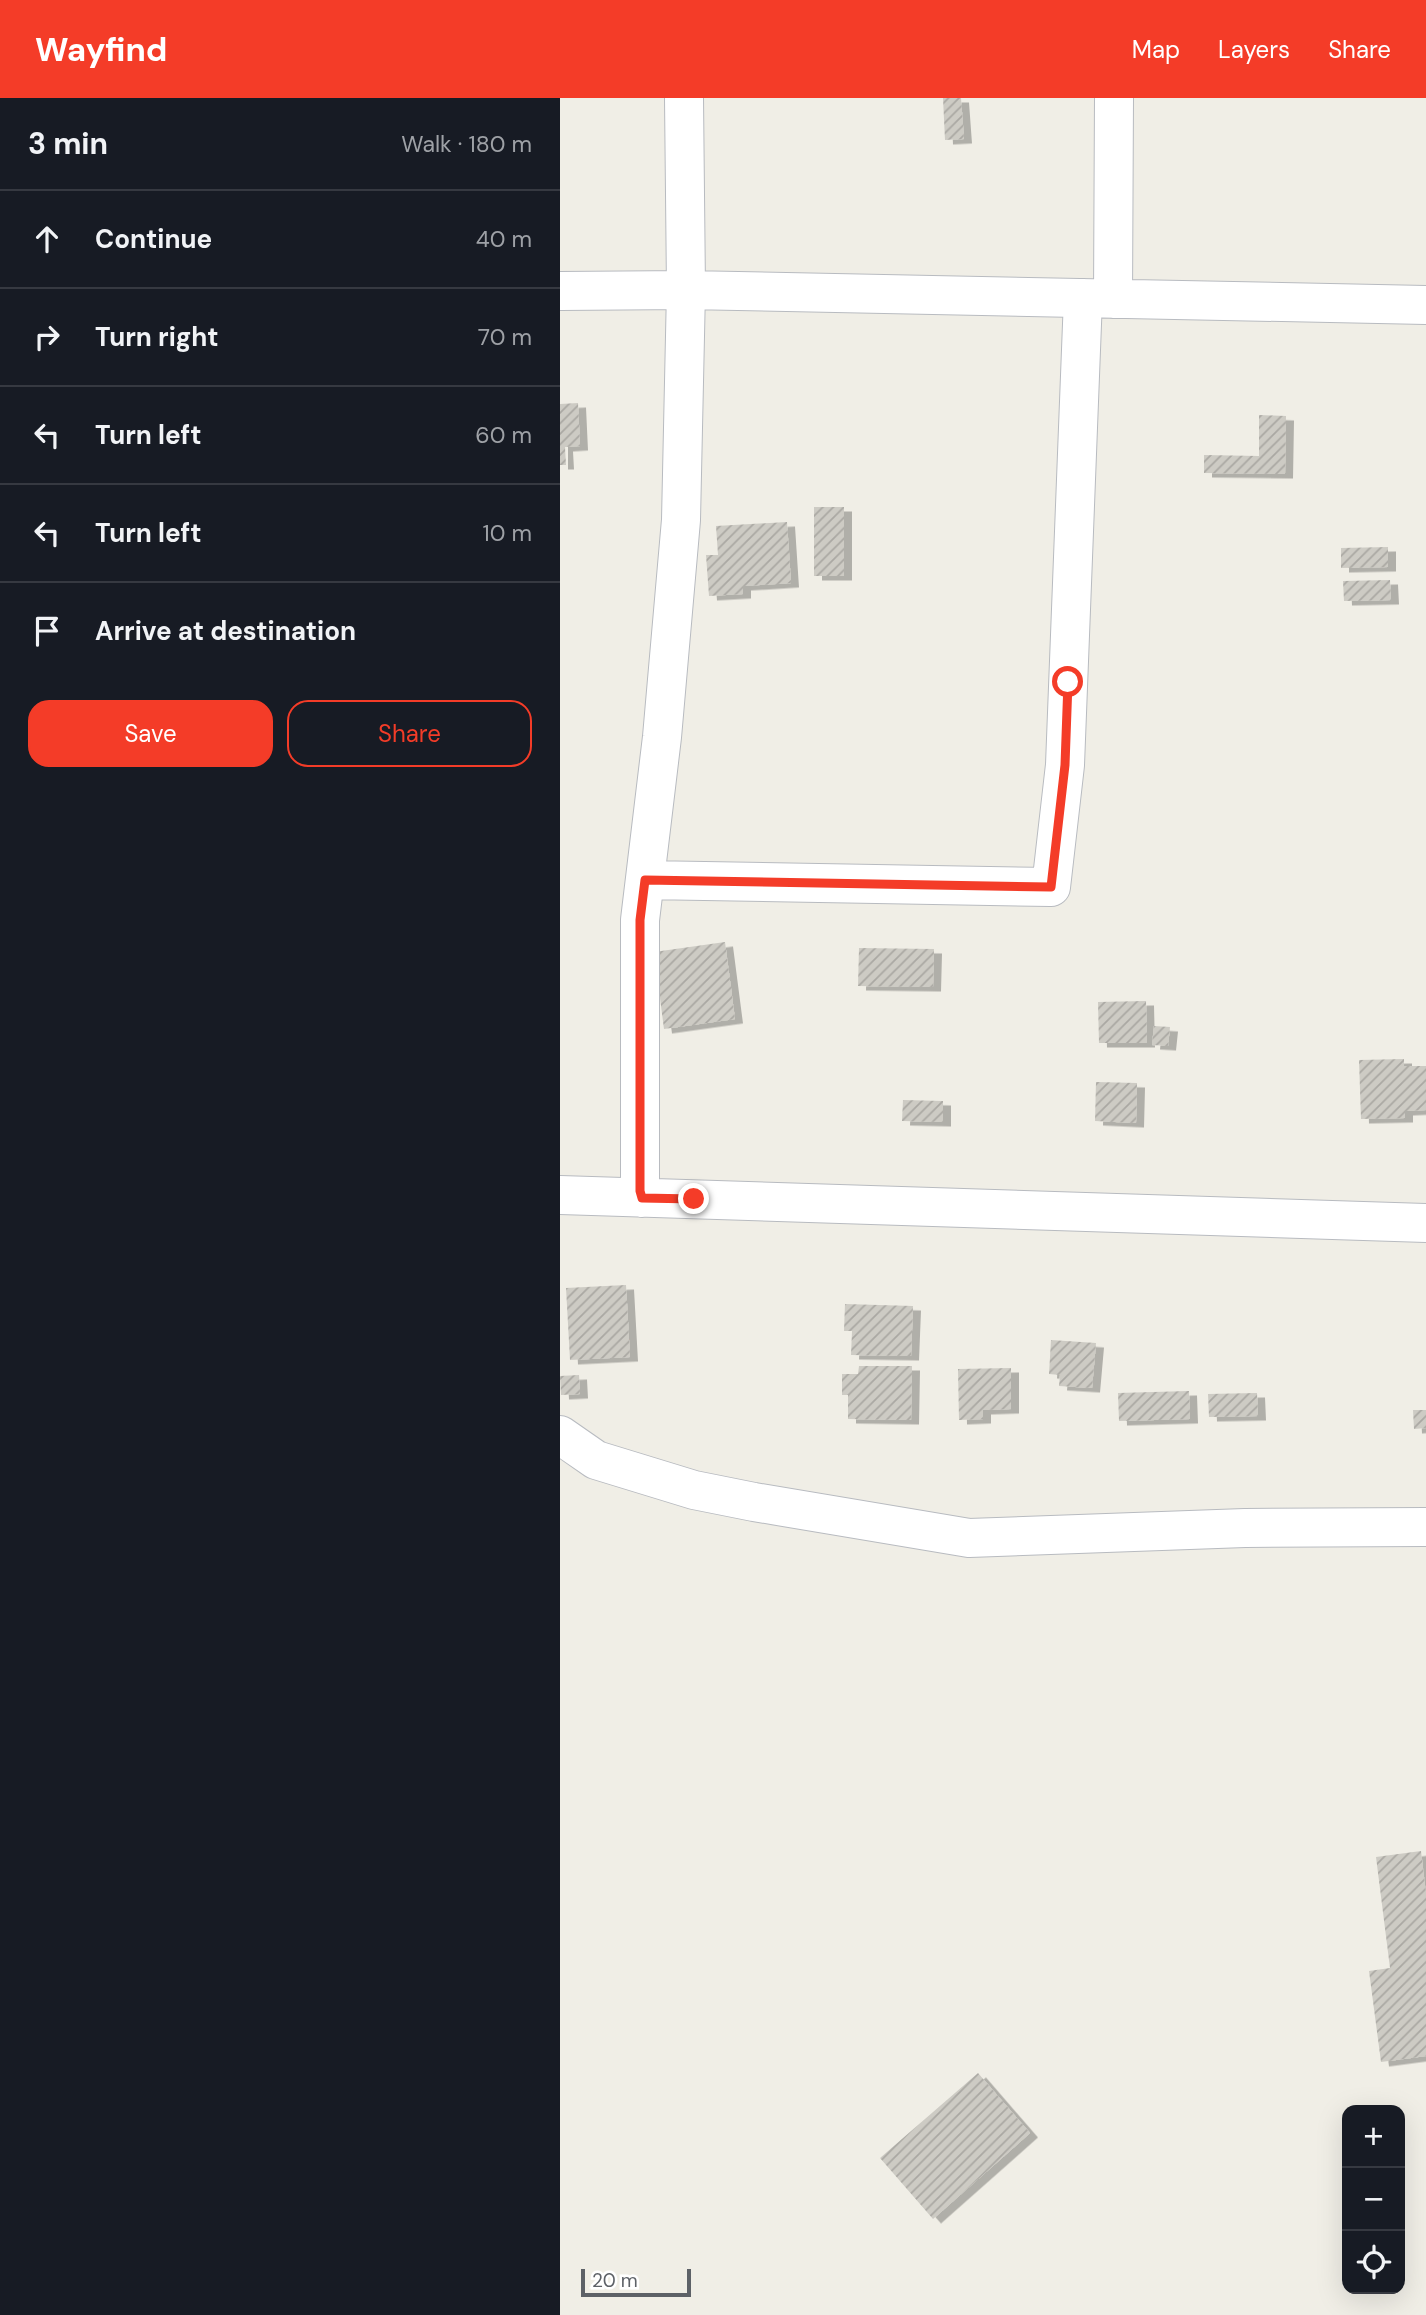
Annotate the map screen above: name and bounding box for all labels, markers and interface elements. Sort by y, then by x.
text: Wayfind [35,28,167,71]
text: Map [1132,34,1180,65]
text: Layers [1218,34,1290,65]
text: Share [1328,34,1391,65]
text: 3 min [28,124,108,163]
text: Walk · 180 m [401,129,532,159]
icon: ahead [28,220,66,258]
text: Continue [95,222,212,256]
text: 40 m [476,224,532,254]
icon: right [28,318,66,356]
text: Turn right [95,320,219,354]
text: 70 m [478,322,532,352]
icon: left [28,416,66,454]
text: Turn left [95,418,202,452]
text: 60 m [475,420,532,450]
icon: left [28,514,66,552]
text: Turn left [95,516,202,550]
text: 10 m [482,518,532,548]
icon: arrive [28,612,66,650]
text: Arrive at destination [95,614,356,648]
route start [1052,666,1083,697]
button: Save [28,700,273,767]
button: Share [287,700,532,767]
route end [678,1183,709,1214]
map controls [1342,2105,1405,2294]
button: + [1342,2105,1405,2168]
button: − [1342,2168,1405,2231]
button: locate [1342,2231,1405,2294]
scale bar [581,2266,691,2298]
text: 20 m [592,2268,638,2293]

